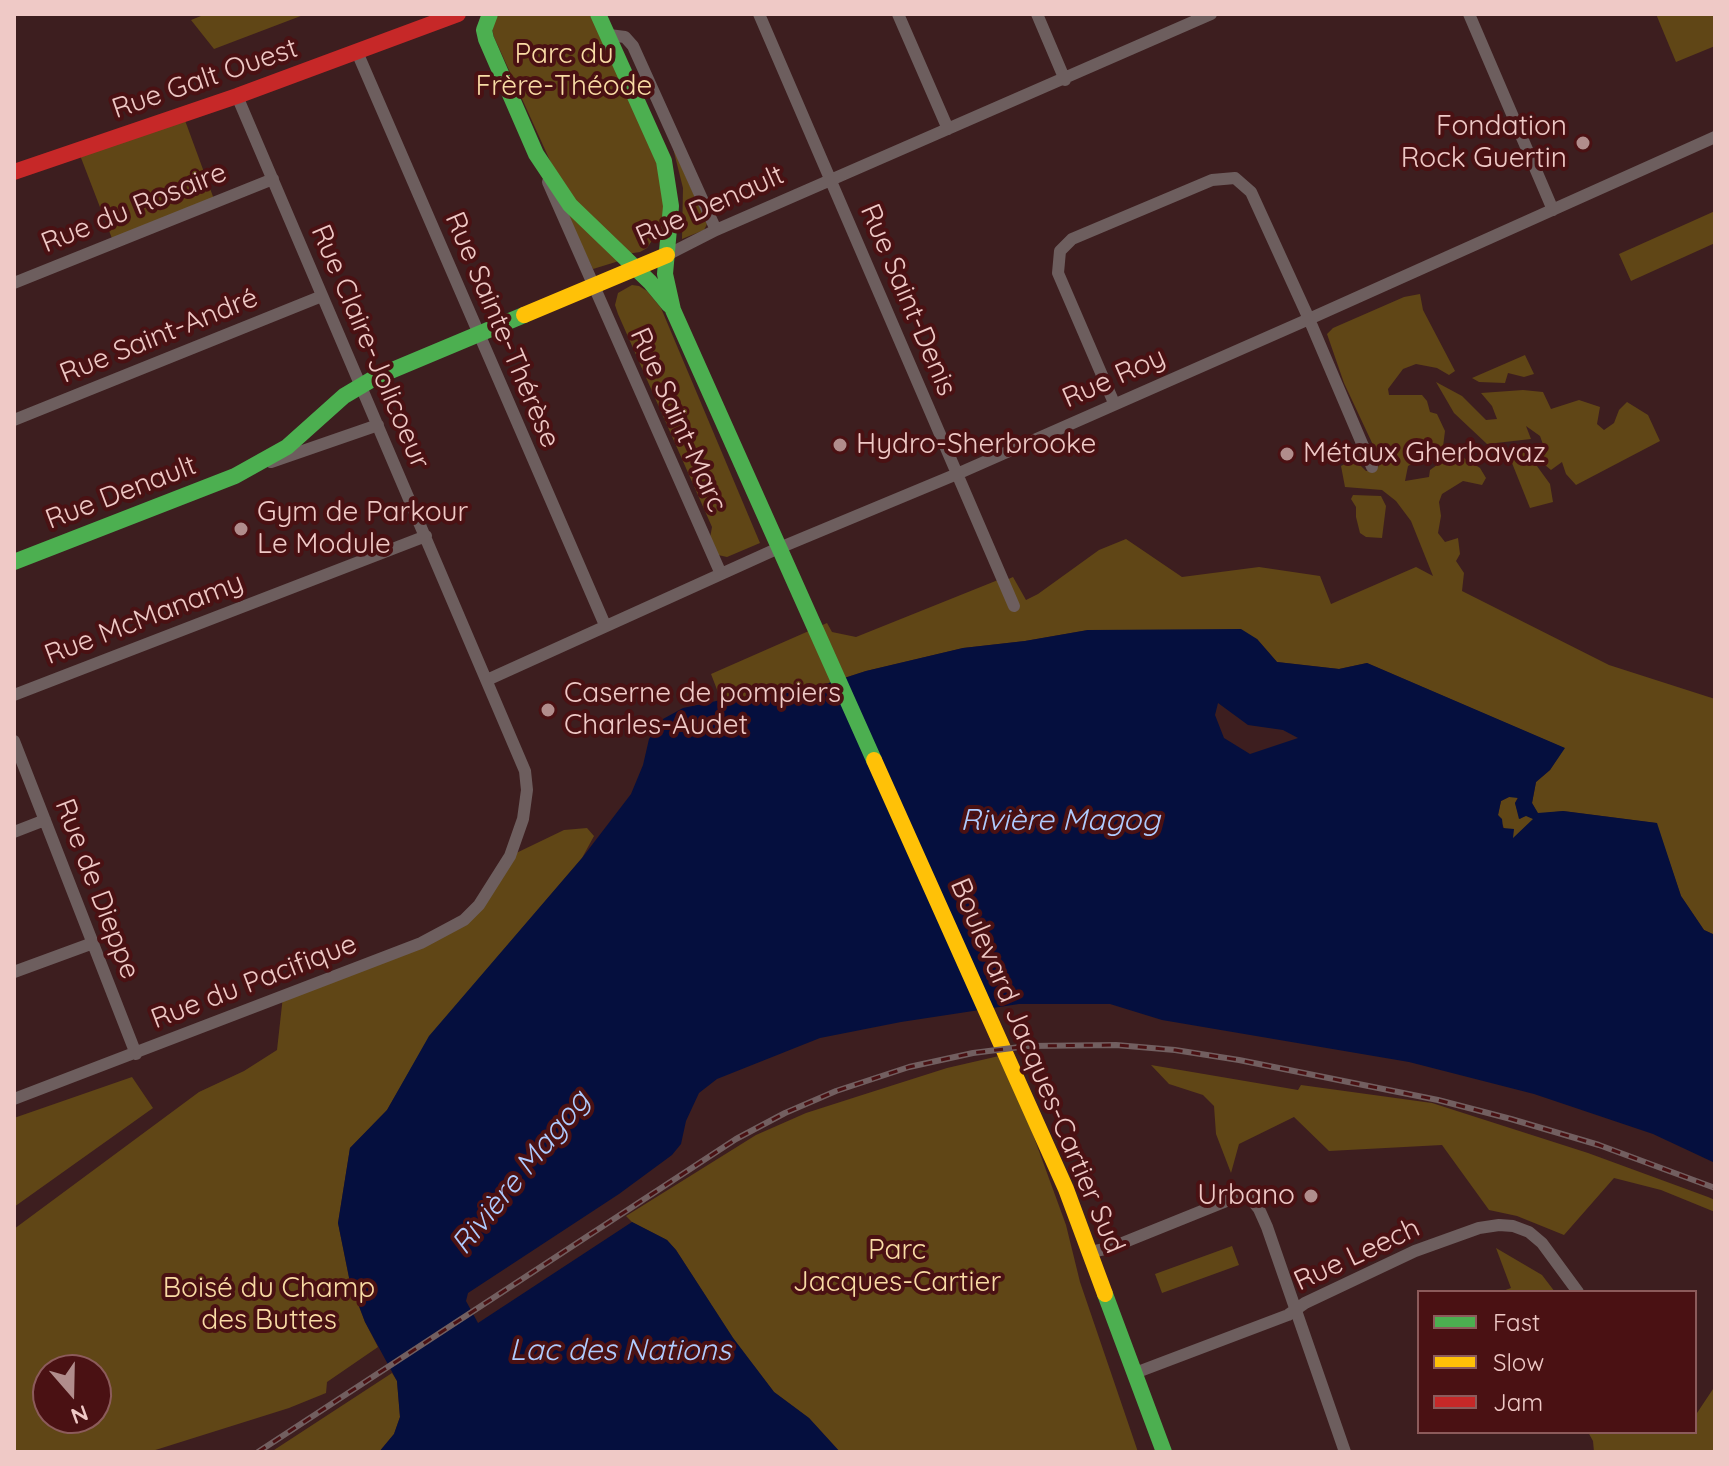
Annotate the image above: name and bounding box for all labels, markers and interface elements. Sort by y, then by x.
street label: Rue Galt Ouest [108,32,302,126]
park label: Parc du Frère-Théode [476,38,652,104]
place label: Fondation Rock Guertin [1401,110,1567,176]
marker: Fondation Rock Guertin [1574,134,1592,152]
street label: Rue du Rosaire [37,156,231,260]
street label: Rue Denault [631,158,789,254]
street label: Rue Saint-Denis [853,199,963,401]
street label: Rue Sainte-Thérèse [437,207,567,453]
street label: Rue Claire-Jolicoeur [303,220,437,474]
street label: Rue Saint-André [55,281,263,391]
street label: Rue Saint-Marc [622,323,734,517]
street label: Rue Roy [1057,340,1171,416]
place label: Hydro-Sherbrooke [856,428,1096,462]
marker: Hydro-Sherbrooke [831,436,849,454]
place label: Métaux Gherbavaz [1303,437,1546,471]
marker: Métaux Gherbavaz [1278,445,1296,463]
street label: Rue Denault [41,449,201,537]
place label: Gym de Parkour Le Module [257,496,468,562]
marker: Gym de Parkour Le Module [232,520,250,538]
street label: Rue McManamy [40,566,248,672]
place label: Caserne de pompiers Charles-Audet [564,677,841,743]
marker: Caserne de pompiers Charles-Audet [539,701,557,719]
street label: Rue de Dieppe [47,794,147,984]
water label: Rivière Magog [960,803,1160,839]
street label: Boulevard Jacques-Cartier Sud [943,873,1131,1259]
street label: Rue du Pacifique [146,927,362,1037]
water label: Rivière Magog [444,1084,598,1262]
place label: Urbano [1197,1179,1295,1213]
marker: Urbano [1302,1187,1320,1205]
street label: Rue Leech [1289,1211,1425,1299]
park label: Parc Jacques-Cartier [793,1234,1001,1300]
park label: Boisé du Champ des Buttes [163,1272,375,1338]
legend [1417,1290,1697,1434]
text: Fast [1493,1307,1540,1337]
water label: Lac des Nations [509,1333,731,1369]
text: Slow [1493,1347,1544,1377]
north arrow [32,1354,112,1434]
text: Jam [1493,1387,1543,1417]
text: N [67,1399,92,1431]

